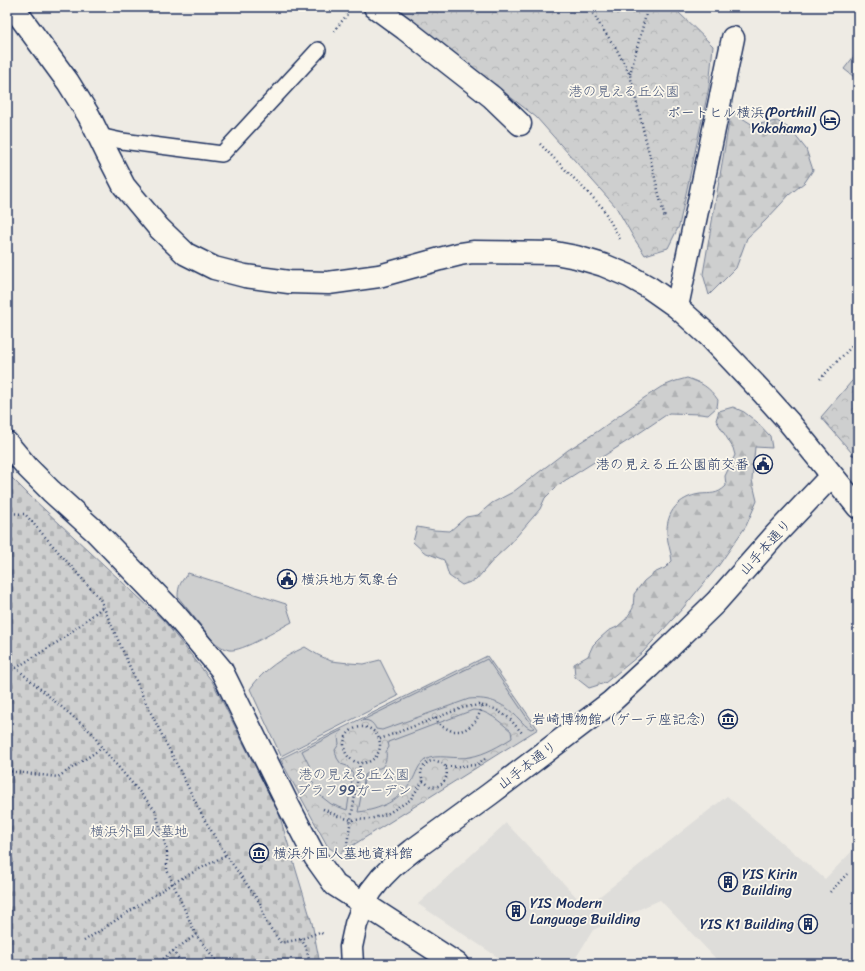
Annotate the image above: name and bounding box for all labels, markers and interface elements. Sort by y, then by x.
park label: 港の見える丘公園 [568,79,680,104]
place label: ポートヒル横浜(Porthill Yokohama) [667,100,817,141]
hotel icon: ポートヒル横浜(Porthill Yokohama) [819,109,841,131]
place label: 港の見える丘公園前交番 [596,452,749,477]
public building icon: 港の見える丘公園前交番 [752,453,774,475]
street label: 山手本通り [733,513,798,582]
place label: 横浜地方気象台 [301,567,399,592]
public building icon: 横浜地方気象台 [276,568,298,590]
place label: 岩崎博物館（ゲーテ座記念） [532,707,714,732]
museum icon: 岩崎博物館（ゲーテ座記念） [717,708,739,730]
street label: 山手本通り [492,734,563,796]
park label: 港の見える丘公園 ブラフ99ガーデン [296,762,412,803]
park label: 横浜外国人墓地 [90,819,188,844]
place label: 横浜外国人墓地資料館 [273,841,413,866]
museum icon: 横浜外国人墓地資料館 [248,842,270,864]
place label: YIS Kirin Building [742,862,798,903]
building icon: YIS Kirin Building [717,871,739,893]
place label: YIS Modern Language Building [530,891,641,932]
building icon: YIS Modern Language Building [505,900,527,922]
place label: YIS K1 Building [700,912,794,937]
building icon: YIS K1 Building [797,913,819,935]

